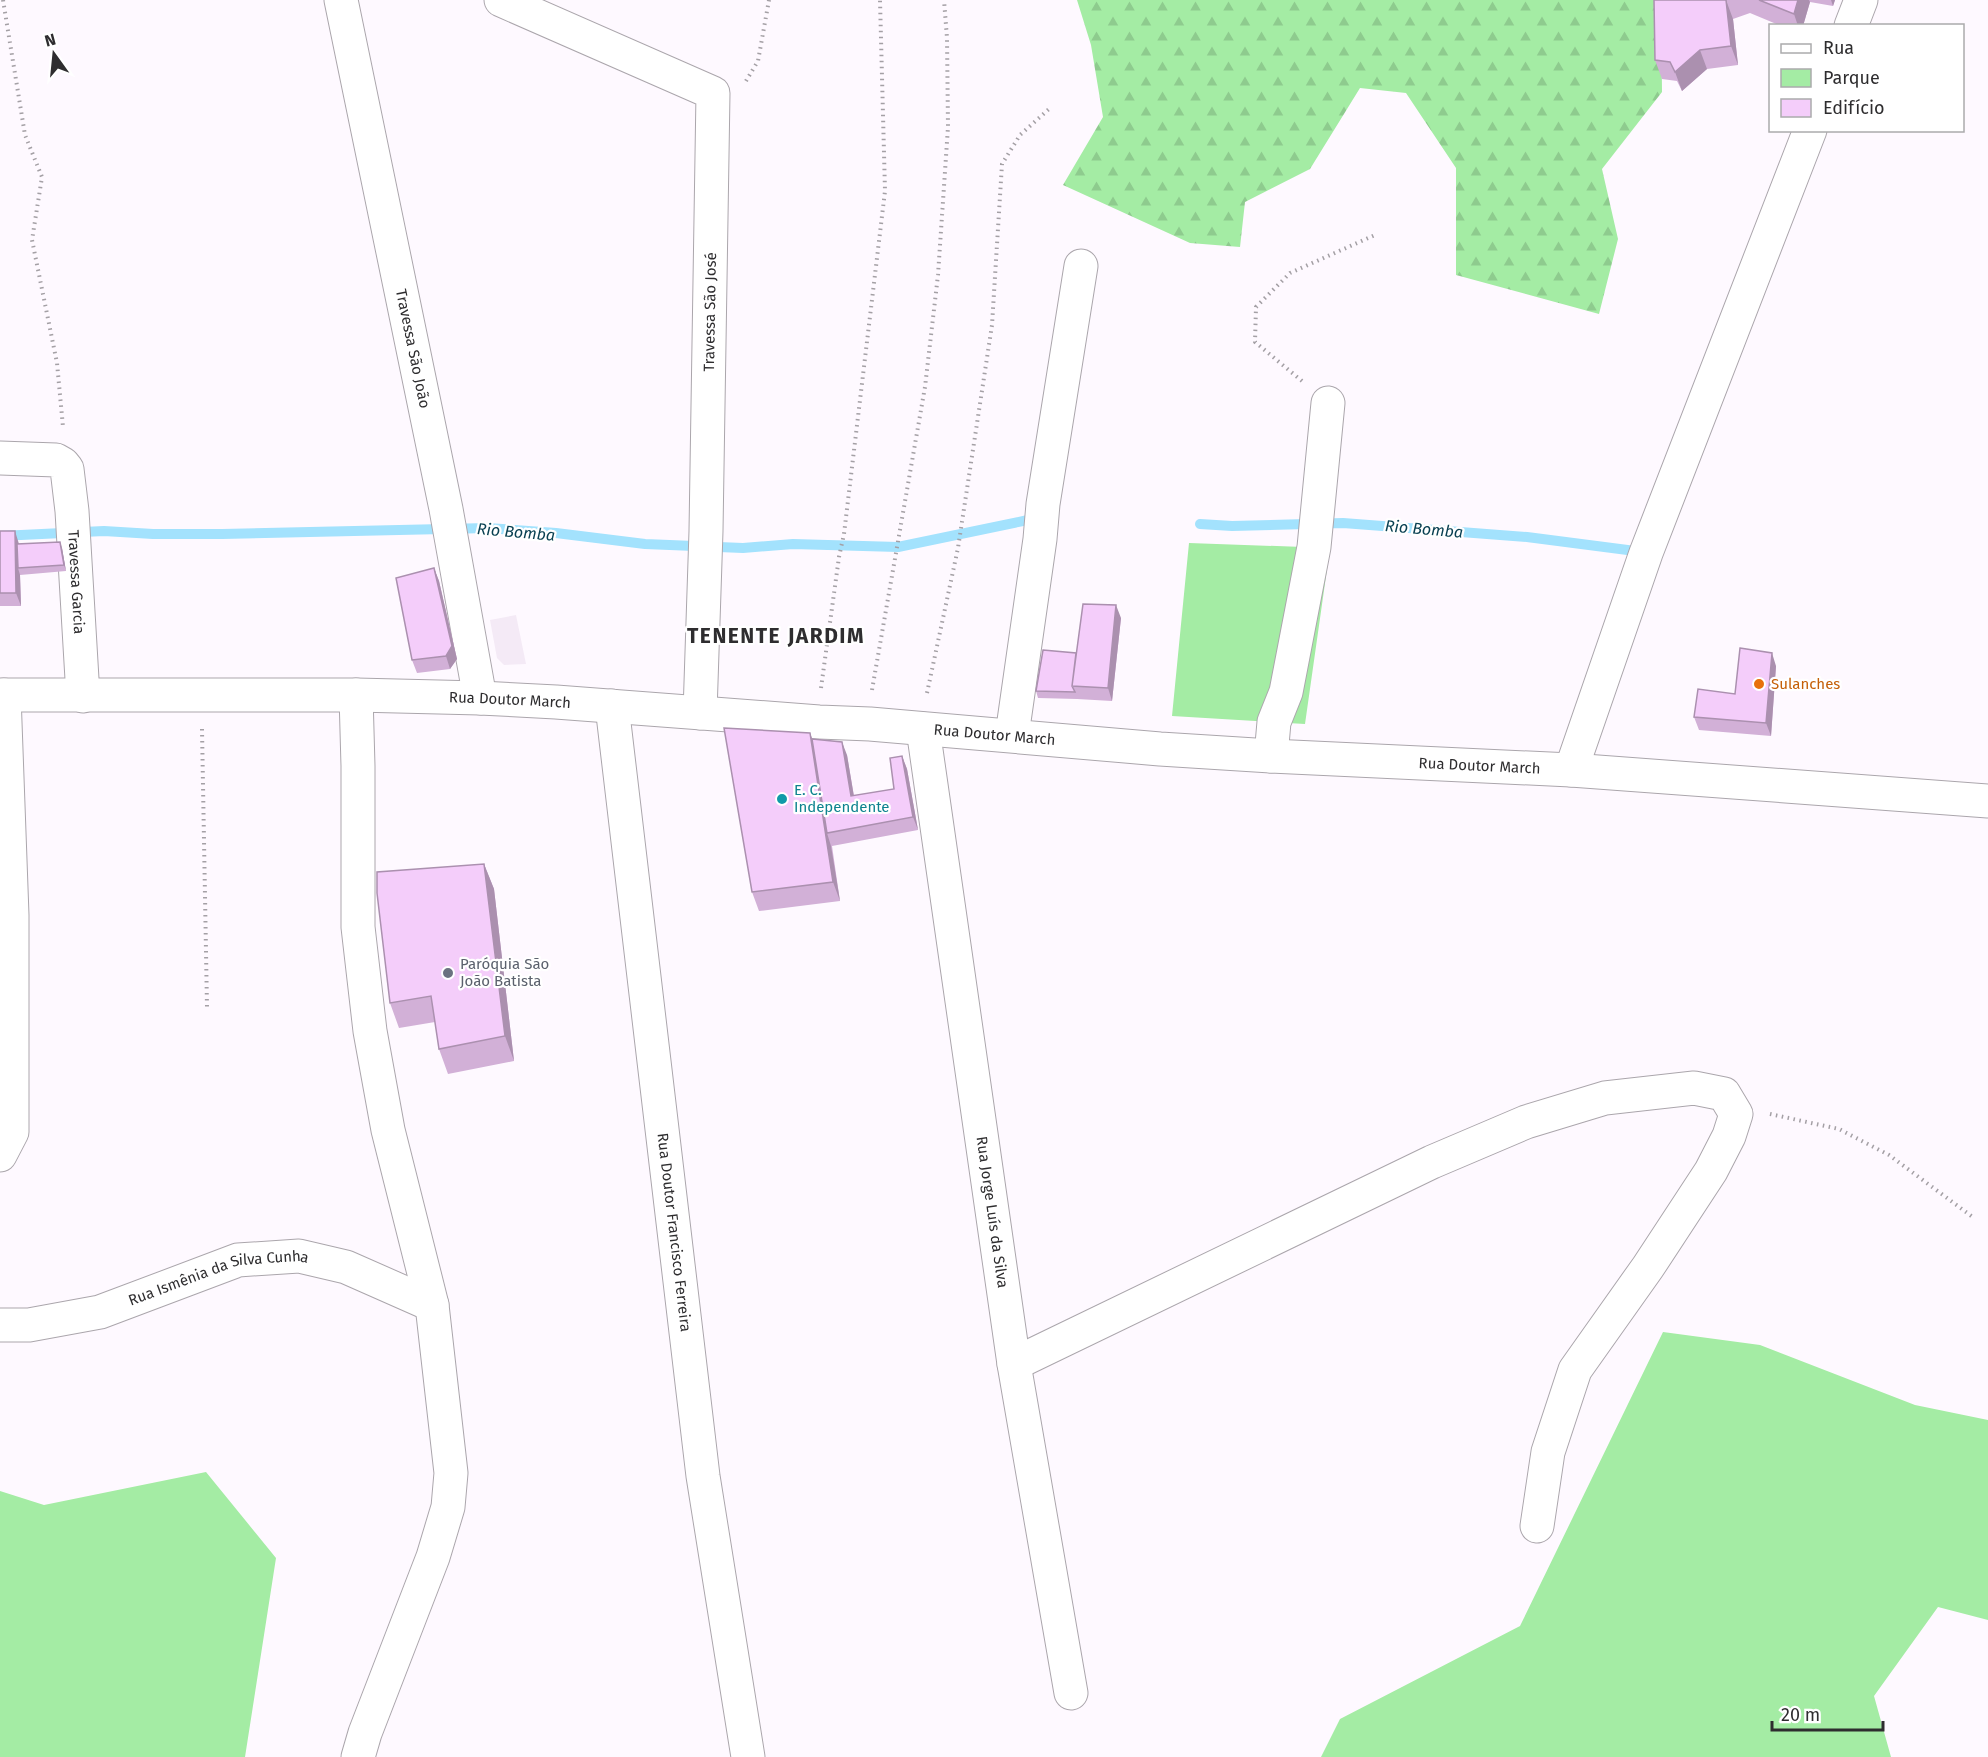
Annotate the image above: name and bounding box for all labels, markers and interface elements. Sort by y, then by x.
north arrow [24,24,84,84]
legend [1769,24,1964,132]
text: N [43,29,58,51]
text: Rua [1823,37,1854,59]
text: Parque [1823,67,1880,89]
text: Edifício [1823,97,1885,119]
street label: Travessa São José [700,252,720,372]
street label: Travessa São João [392,288,434,410]
water label: Rio Bomba [1384,516,1464,542]
water label: Rio Bomba [476,519,556,545]
street label: Travessa Garcia [64,529,88,635]
district label: TENENTE JARDIM [687,623,865,649]
place label: Sulanches [1771,675,1840,693]
marker: Sulanches [1752,677,1766,691]
street label: Rua Doutor March [449,688,572,712]
street label: Rua Doutor March [933,721,1056,749]
street label: Rua Doutor March [1418,754,1541,778]
place label: E. C. Independente [794,781,890,816]
marker: E. C. Independente [775,792,789,806]
place label: Paróquia São João Batista [460,955,549,990]
marker: Paróquia São João Batista [441,966,455,980]
street label: Rua Doutor Francisco Ferreira [654,1132,695,1333]
street label: Rua Jorge Luís da Silva [972,1135,1012,1289]
street label: Rua Ismênia da Silva Cunha [126,1247,311,1309]
scale bar [1772,1694,1883,1732]
text: 20 m [1781,1704,1820,1726]

